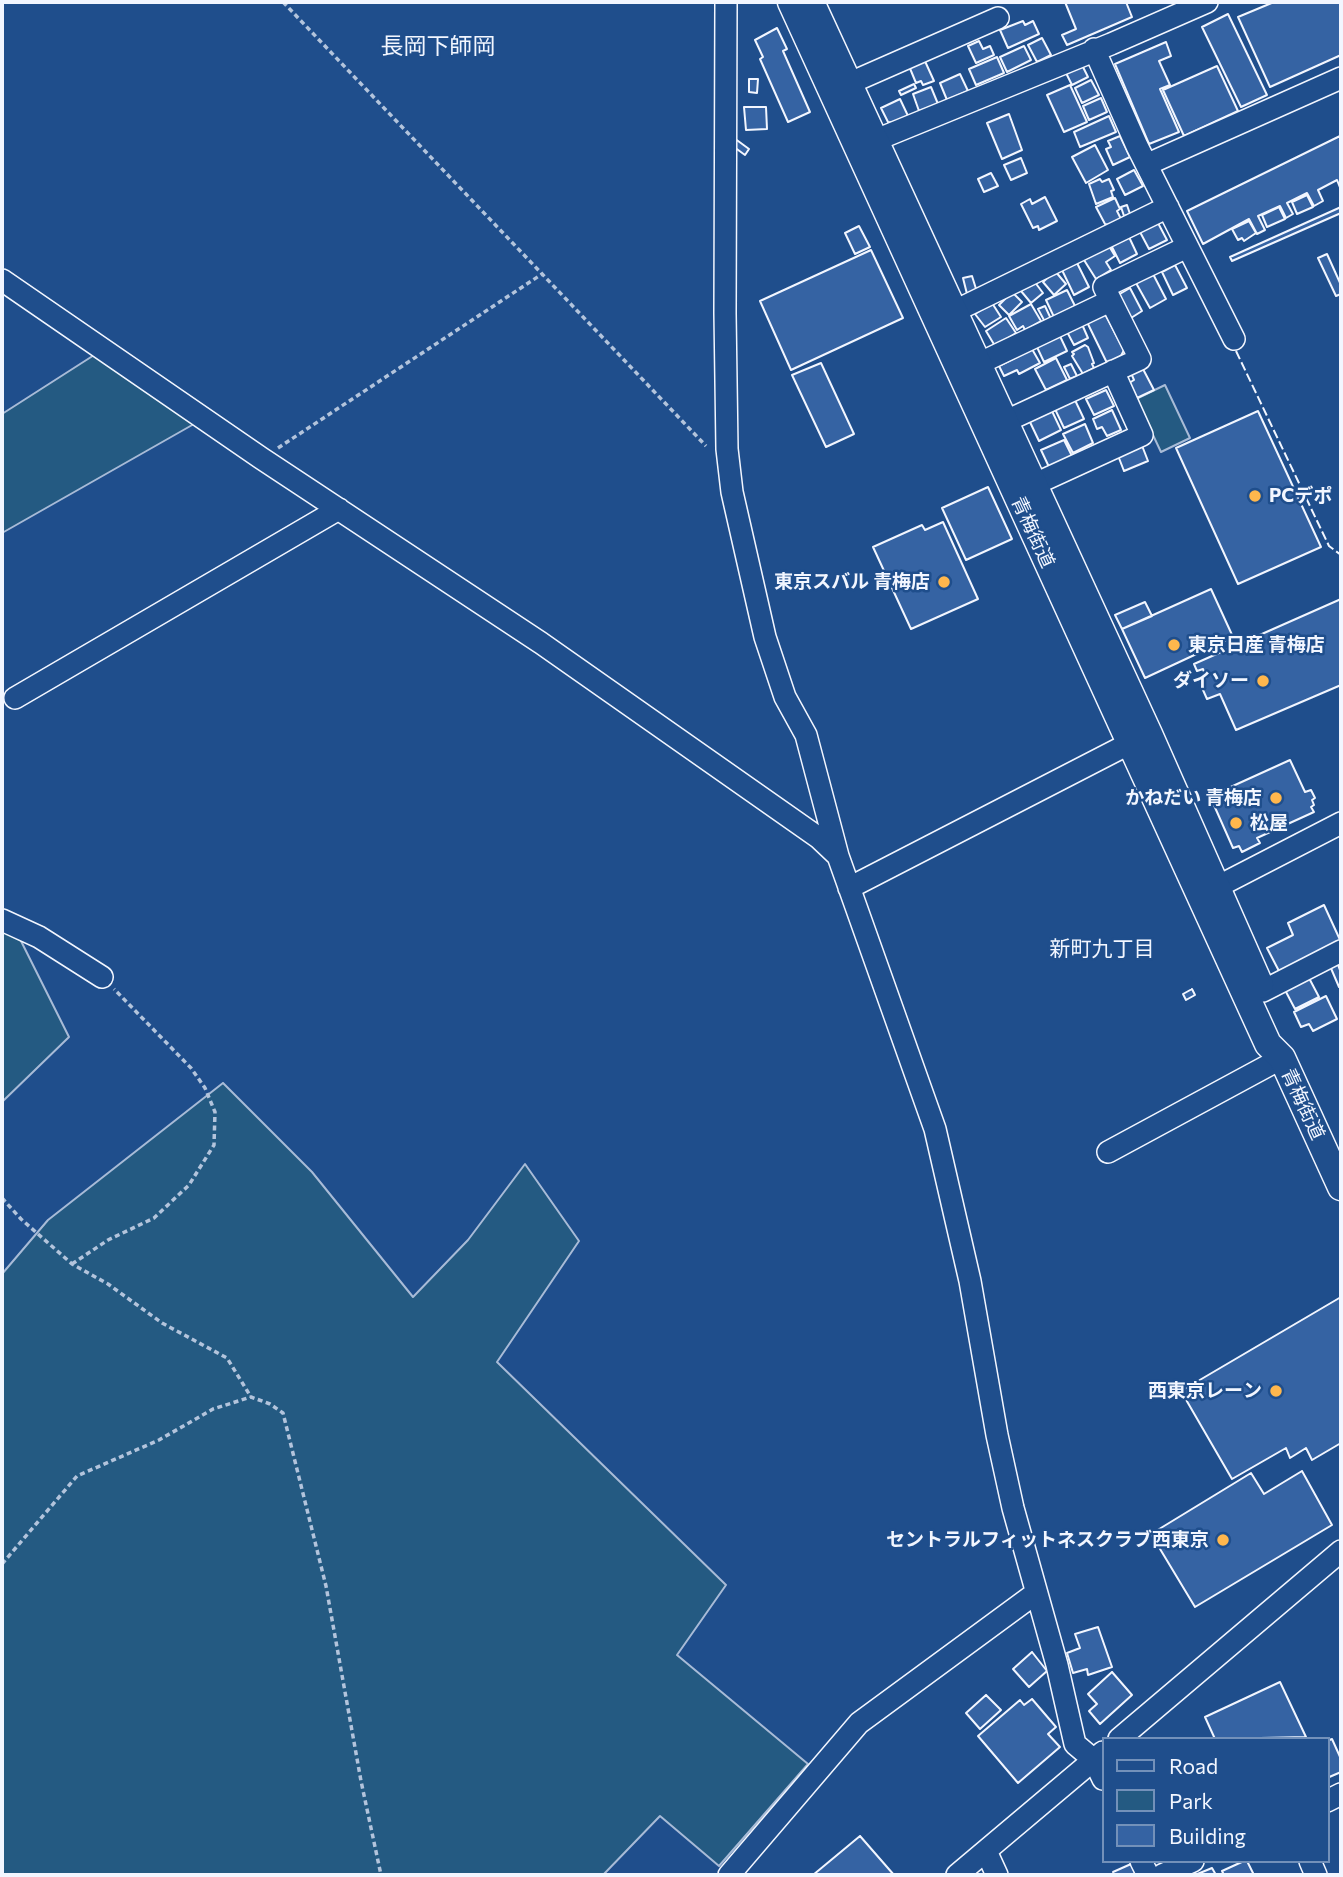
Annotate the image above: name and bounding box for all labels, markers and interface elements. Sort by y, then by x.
district label: 長岡下師岡 [381,32,495,60]
place label: PCデポ [1269,485,1332,507]
marker: PCデポ [1247,488,1263,504]
street label: 青梅街道 [1007,493,1059,571]
place label: 東京スバル 青梅店 [774,571,930,593]
marker: 東京スバル 青梅店 [936,574,952,590]
place label: 東京日産 青梅店 [1188,634,1325,656]
marker: 東京日産 青梅店 [1166,637,1182,653]
place label: ダイソー [1173,670,1249,692]
marker: ダイソー [1255,673,1271,689]
place label: かねだい 青梅店 [1125,787,1262,809]
marker: かねだい 青梅店 [1268,790,1284,806]
place label: 松屋 [1250,812,1288,834]
marker: 松屋 [1228,815,1244,831]
district label: 新町九丁目 [1050,936,1154,962]
street label: 青梅街道 [1277,1065,1329,1143]
place label: 西東京レーン [1148,1380,1262,1402]
marker: 西東京レーン [1268,1383,1284,1399]
place label: セントラルフィットネスクラブ西東京 [886,1529,1209,1551]
marker: セントラルフィットネスクラブ西東京 [1215,1532,1231,1548]
legend [1102,1737,1329,1863]
text: Road [1169,1753,1218,1778]
text: Park [1169,1788,1213,1813]
text: Building [1169,1823,1246,1848]

